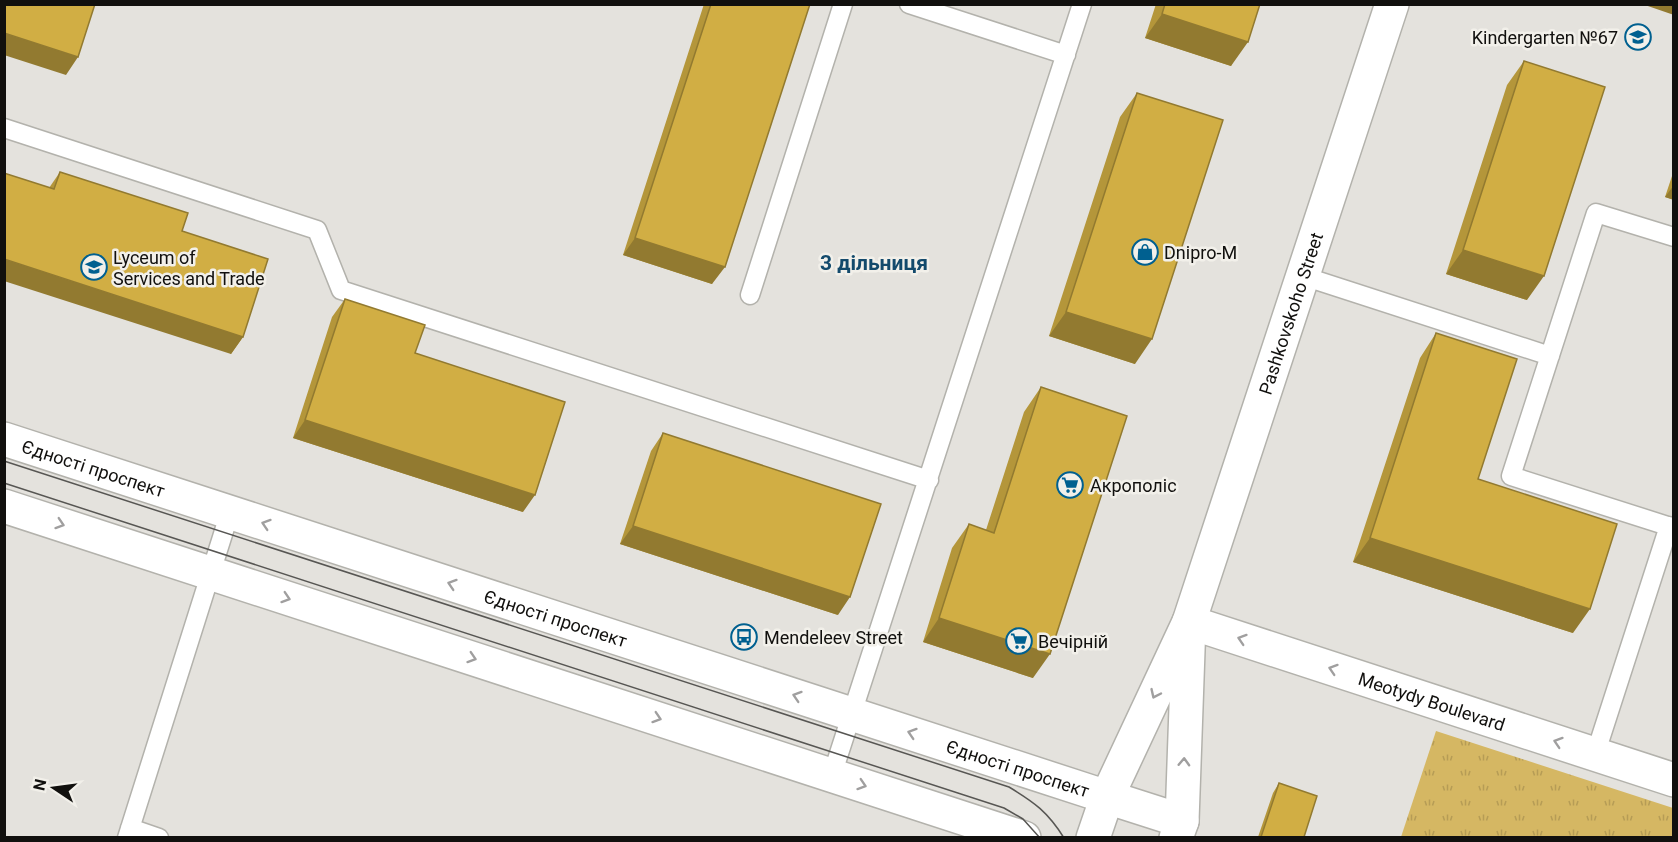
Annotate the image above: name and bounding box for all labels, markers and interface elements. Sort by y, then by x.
school or university icon: Kindergarten №67 [1623,22,1653,52]
place label: Kindergarten №67 [1472,27,1618,48]
street label: Pashkovskoho Street [1254,230,1327,397]
shop icon: Dnipro-M [1130,237,1160,267]
place label: Dnipro-M [1164,242,1237,263]
place label: Lyceum of Services and Trade [113,247,265,289]
district label: 3 дільниця [820,251,928,275]
school or university icon: Lyceum of Services and Trade [79,252,109,282]
street label: Єдності проспект [19,435,168,501]
supermarket icon: Акрополіс [1055,470,1085,500]
place label: Акрополіс [1090,475,1177,496]
one-way arrow [54,517,65,530]
one-way arrow [261,518,272,531]
one-way arrow [447,579,458,591]
street label: Єдності проспект [481,585,630,651]
one-way arrow [280,591,291,603]
bus stop icon: Mendeleev Street [729,622,759,652]
supermarket icon: Вечірній [1004,626,1034,656]
place label: Mendeleev Street [764,627,903,648]
place label: Вечірній [1038,631,1108,652]
one-way arrow [1237,634,1248,647]
one-way arrow [466,651,477,663]
one-way arrow [1328,664,1339,676]
street label: Meotydy Boulevard [1356,667,1508,735]
one-way arrow [1151,688,1163,699]
one-way arrow [792,691,803,703]
one-way arrow [651,711,662,723]
one-way arrow [907,728,918,741]
street label: Єдності проспект [944,735,1092,801]
one-way arrow [1553,737,1564,750]
north arrow [24,758,84,818]
one-way arrow [1177,758,1190,767]
text: N [29,777,50,792]
one-way arrow [856,778,867,790]

